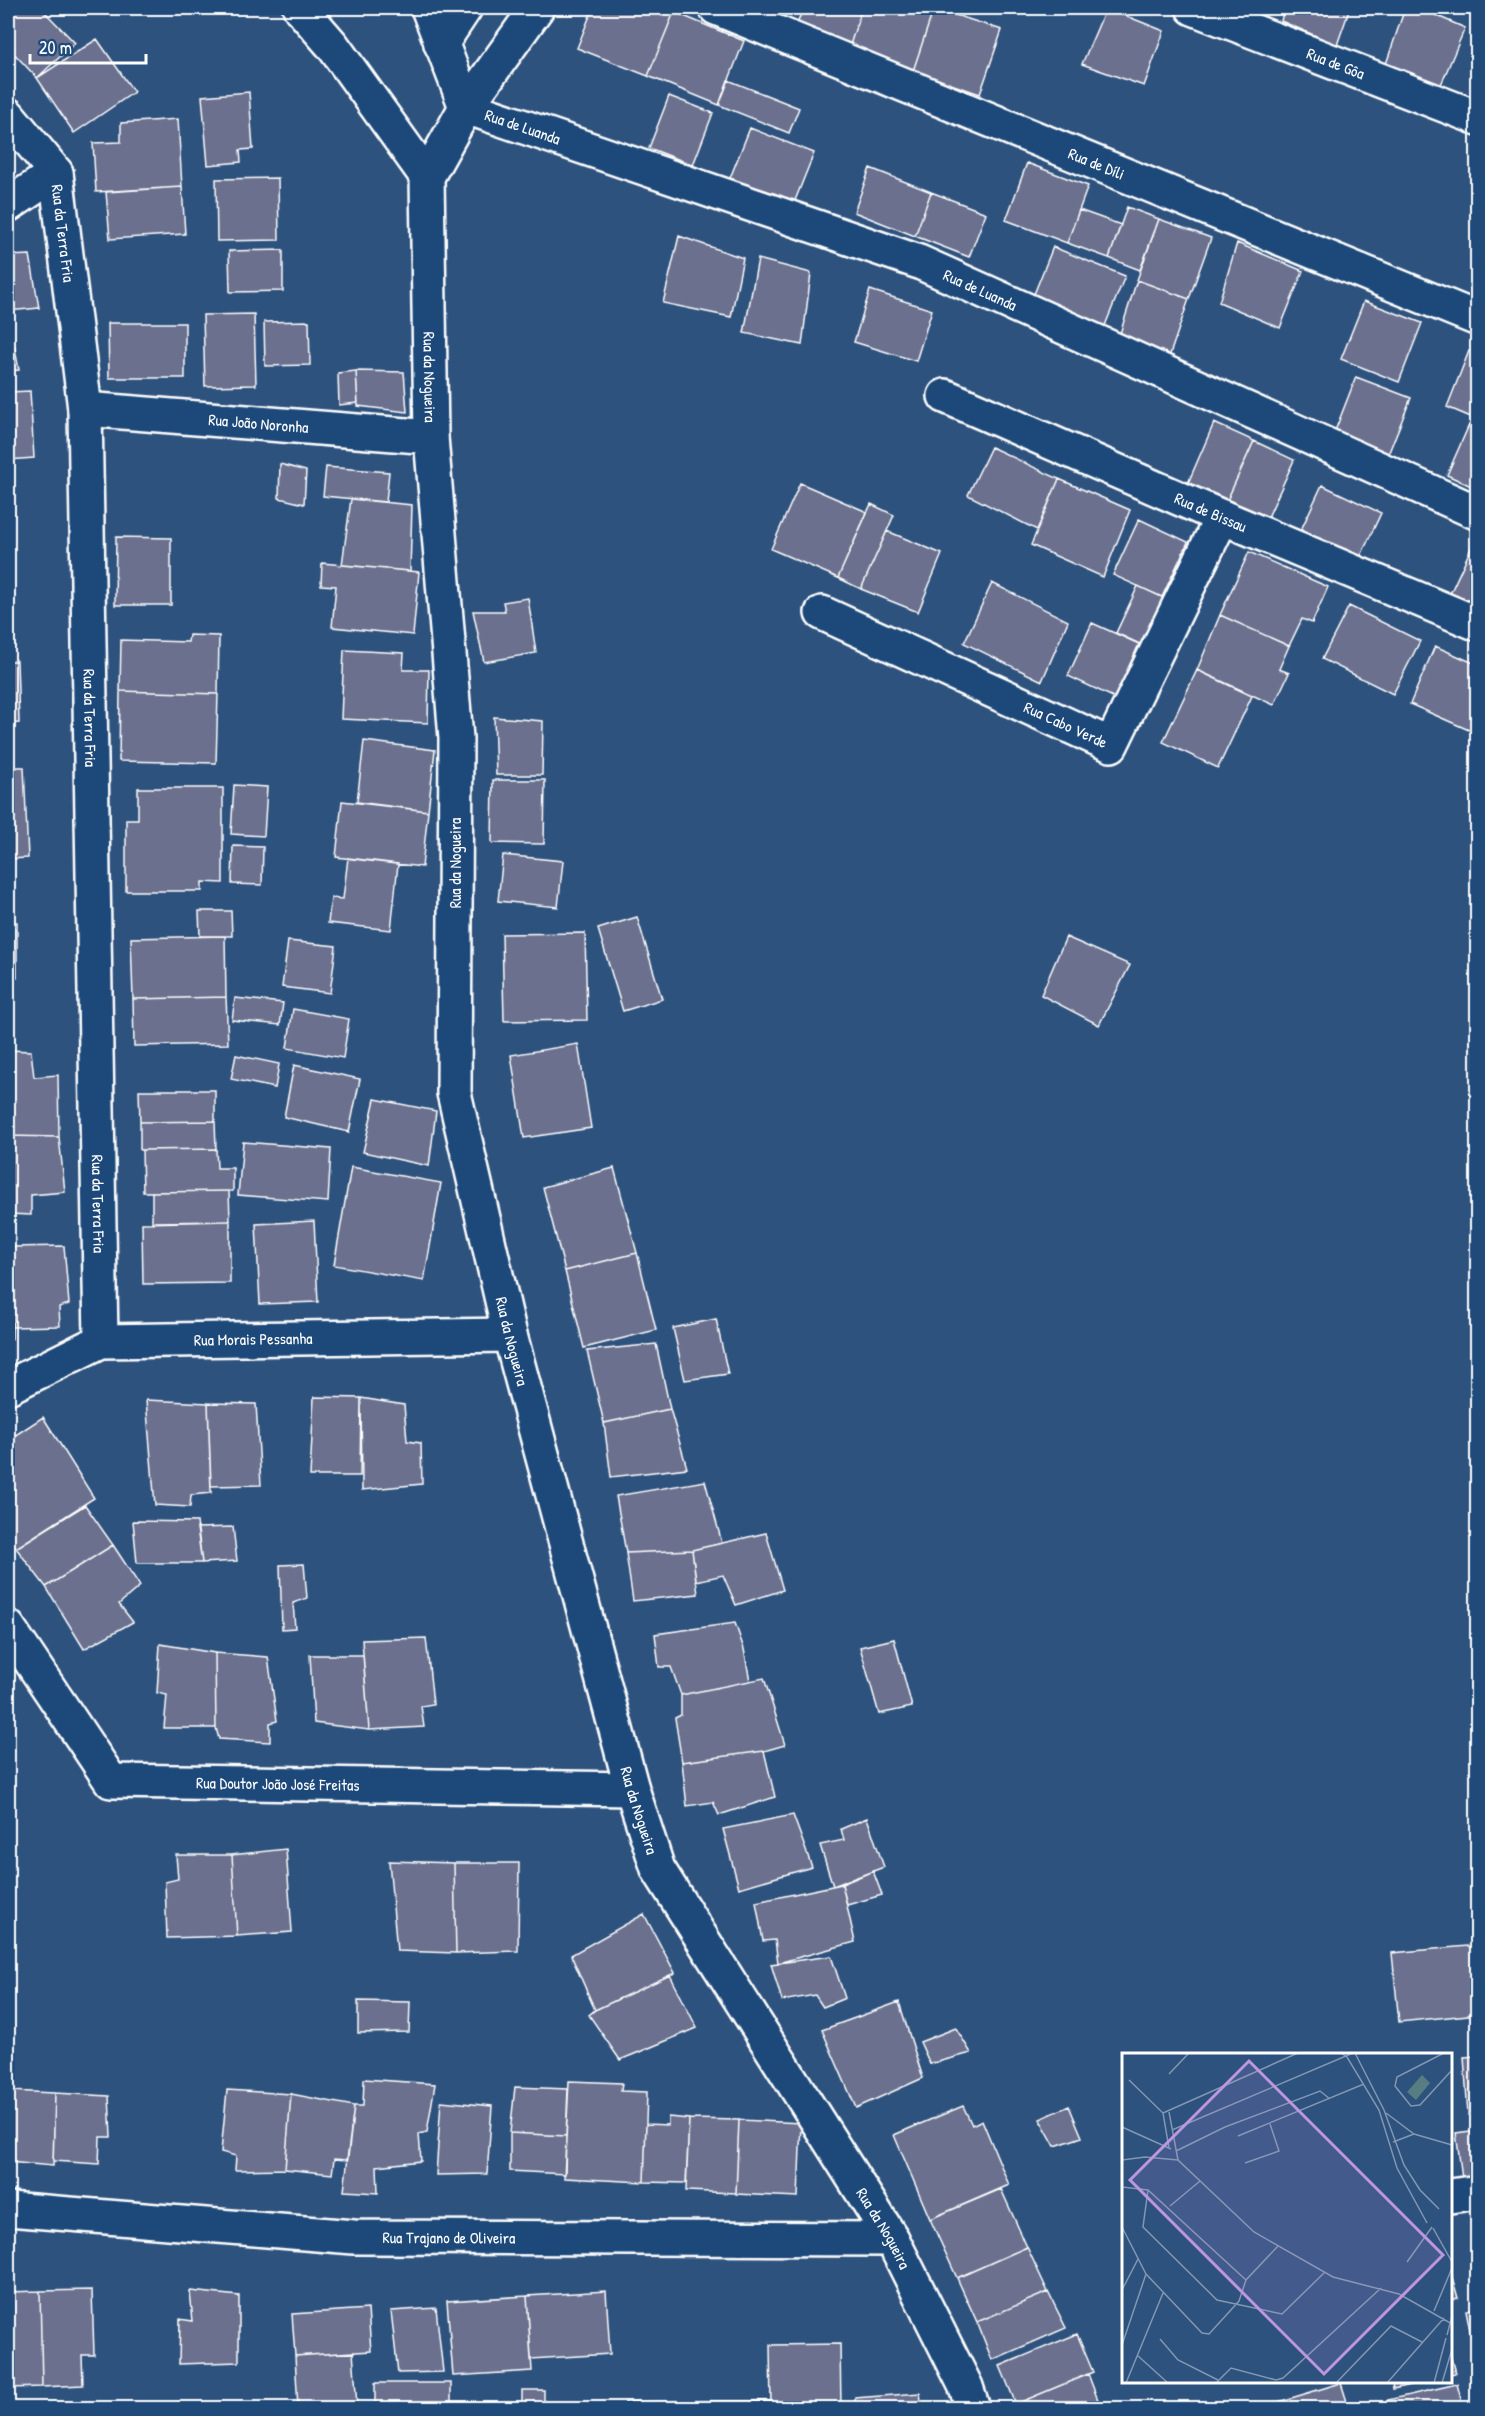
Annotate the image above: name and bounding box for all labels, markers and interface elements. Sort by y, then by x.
scale bar [30,27,146,65]
text: 20 m [39,35,72,60]
street label: Rua de Gôa [1304,42,1368,84]
street label: Rua de Luanda [482,103,563,150]
street label: Rua de Díli [1065,142,1128,185]
street label: Rua da Terra Fria [47,183,80,283]
street label: Rua de Luanda [940,263,1021,316]
street label: Rua da Nogueira [418,331,442,423]
street label: Rua João Noronha [208,408,309,438]
street label: Rua de Bissau [1171,487,1251,537]
street label: Rua da Terra Fria [78,669,102,767]
street label: Rua Cabo Verde [1020,696,1112,753]
street label: Rua da Nogueira [444,818,466,908]
street label: Rua da Terra Fria [87,1155,110,1253]
street label: Rua da Nogueira [491,1295,534,1388]
street label: Rua Morais Pessanha [194,1327,313,1351]
street label: Rua da Nogueira [615,1764,663,1857]
street label: Rua Doutor João José Freitas [196,1771,360,1796]
inset map [1122,2053,1452,2383]
street label: Rua da Nogueira [851,2183,916,2272]
street label: Rua Trajano de Oliveira [382,2226,515,2249]

